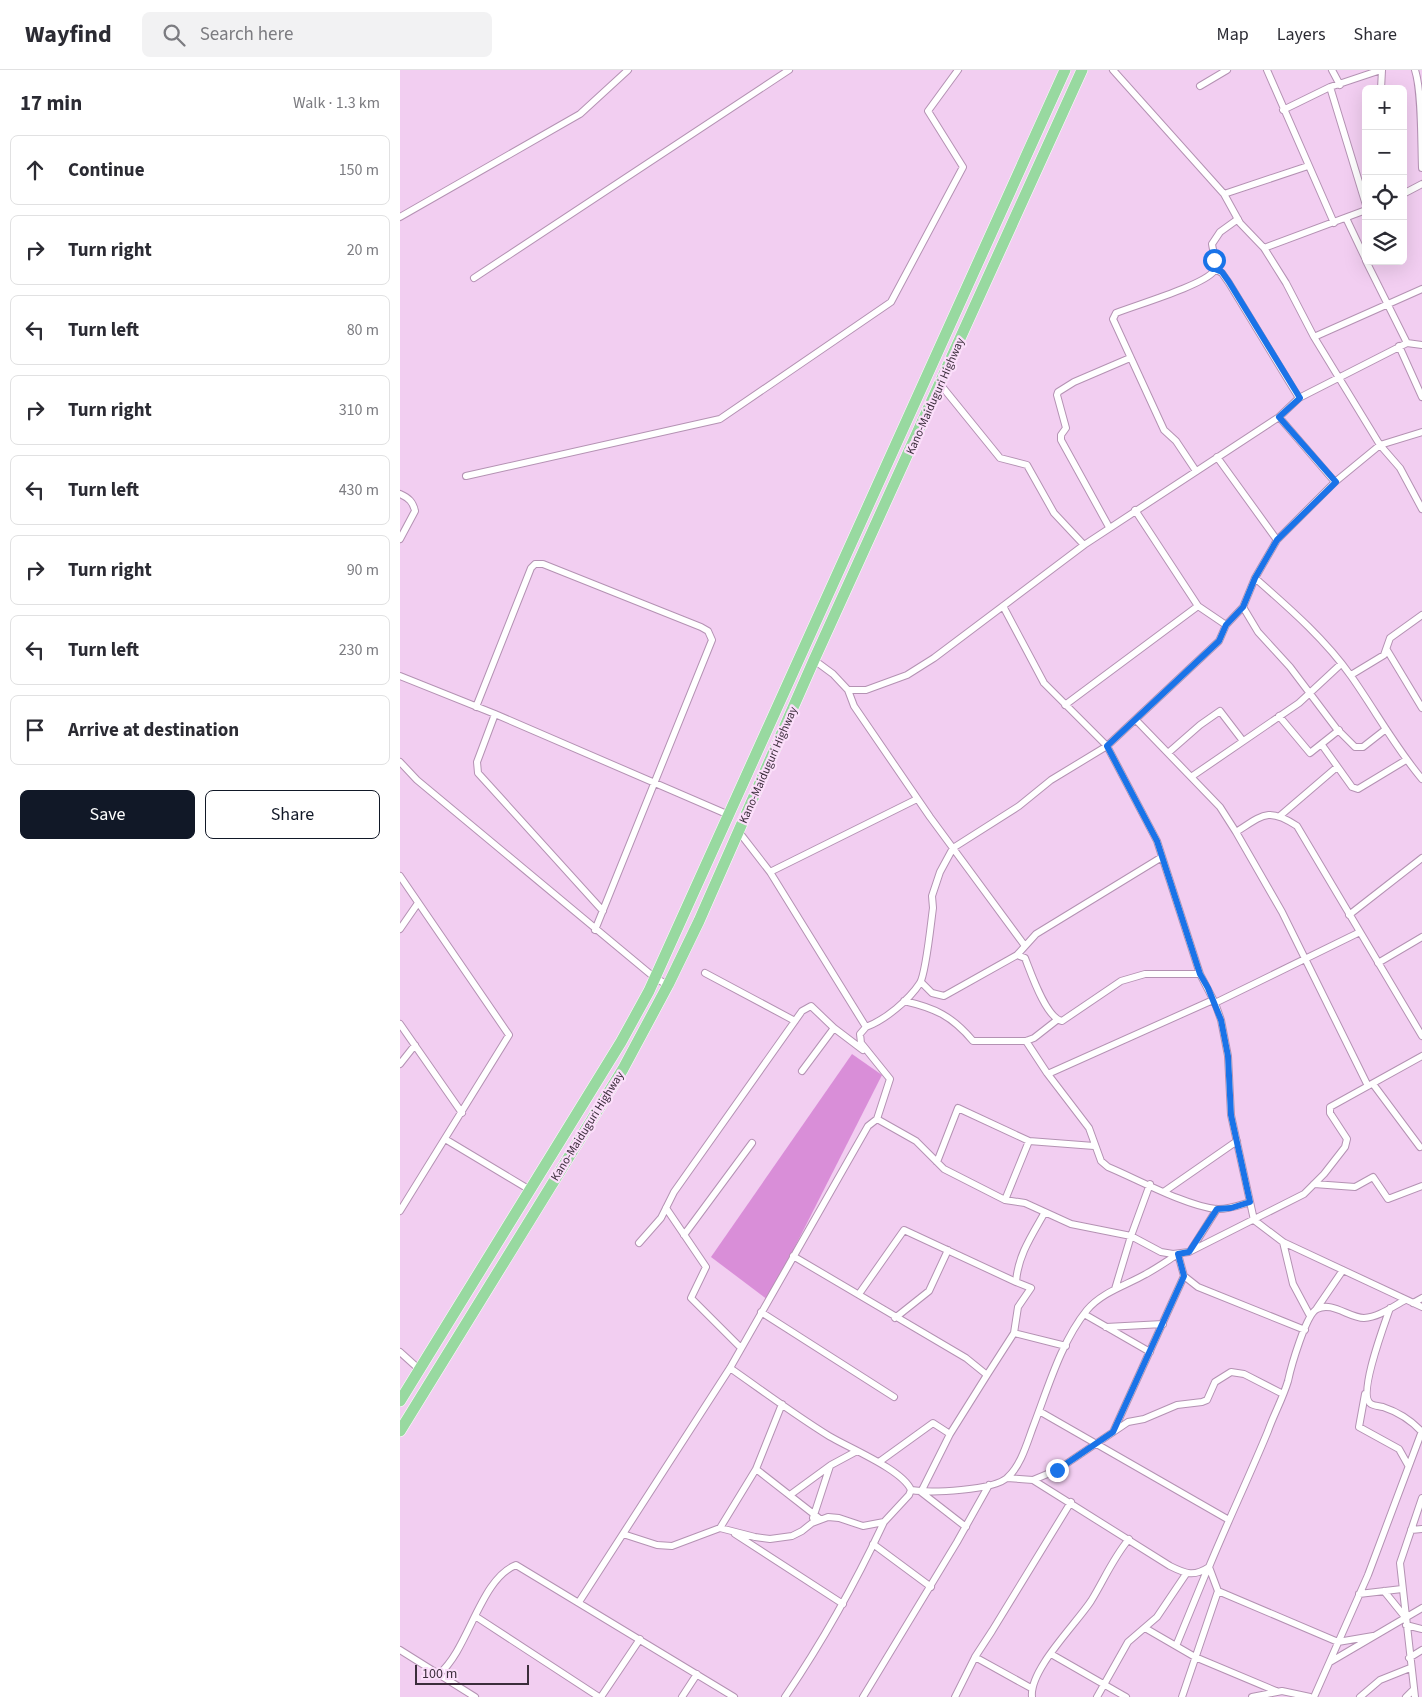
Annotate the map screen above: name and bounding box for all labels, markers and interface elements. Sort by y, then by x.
search box [142,12,492,57]
text: Wayfind [25,17,112,52]
icon: search [160,21,188,49]
text: Search here [200,21,293,48]
text: Map [1217,22,1249,47]
text: Layers [1277,22,1326,47]
text: Share [1354,22,1397,47]
map controls [1362,85,1407,265]
button: + [1362,85,1407,130]
text: 17 min [20,88,82,118]
text: Walk · 1.3 km [293,92,380,114]
button: − [1362,130,1407,175]
icon: ahead [21,156,49,184]
text: Continue [68,157,145,184]
text: 150 m [339,159,379,181]
button: locate [1362,175,1407,220]
button: layers [1362,220,1407,265]
icon: right [21,236,49,264]
text: Turn right [68,237,152,264]
text: 20 m [347,239,379,261]
route start [1203,249,1226,272]
icon: left [21,316,49,344]
text: Turn left [68,317,139,344]
text: 80 m [347,319,379,341]
street label: Kano-Maiduguri Highway [902,335,969,457]
icon: right [21,396,49,424]
text: Turn right [68,397,152,424]
text: 310 m [339,399,379,421]
icon: left [21,476,49,504]
text: Turn left [68,477,139,504]
text: 430 m [339,479,379,501]
icon: right [21,556,49,584]
text: Turn right [68,557,152,584]
text: 90 m [347,559,379,581]
icon: left [21,636,49,664]
text: Turn left [68,637,139,664]
text: 230 m [339,639,379,661]
street label: Kano-Maiduguri Highway [735,704,802,826]
icon: arrive [21,716,49,744]
text: Arrive at destination [68,717,239,744]
button: Save [20,790,195,839]
button: Share [205,790,380,839]
street label: Kano-Maiduguri Highway [547,1068,628,1184]
route end [1046,1459,1069,1482]
scale bar [415,1662,529,1685]
text: 100 m [422,1664,457,1684]

